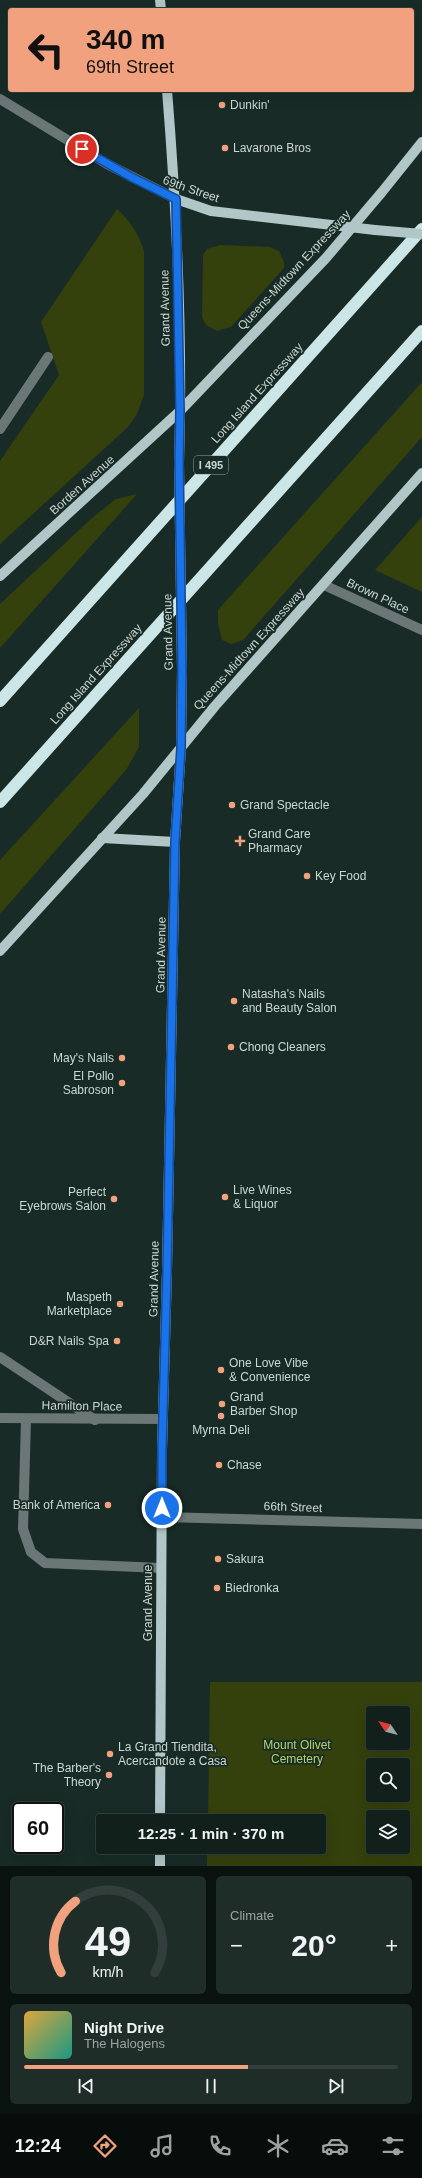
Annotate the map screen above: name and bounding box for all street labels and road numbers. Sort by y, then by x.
street label: 69th Street [161,173,222,205]
street label: Queens-Midtown Expressway [235,207,353,333]
street label: Grand Avenue [157,269,173,346]
street label: Long Island Expressway [208,340,306,446]
street label: Borden Avenue [47,452,117,518]
road number: I 495 [194,456,228,474]
street label: Brown Place [345,575,412,617]
street label: Queens-Midtown Expressway [191,585,307,713]
street label: Grand Avenue [160,593,176,670]
street label: Long Island Expressway [47,621,145,727]
street label: Grand Avenue [153,916,169,993]
street label: Grand Avenue [146,1240,162,1317]
street label: Hamilton Place [42,1398,123,1414]
street label: 66th Street [263,1499,323,1515]
street label: Grand Avenue [141,1564,155,1641]

